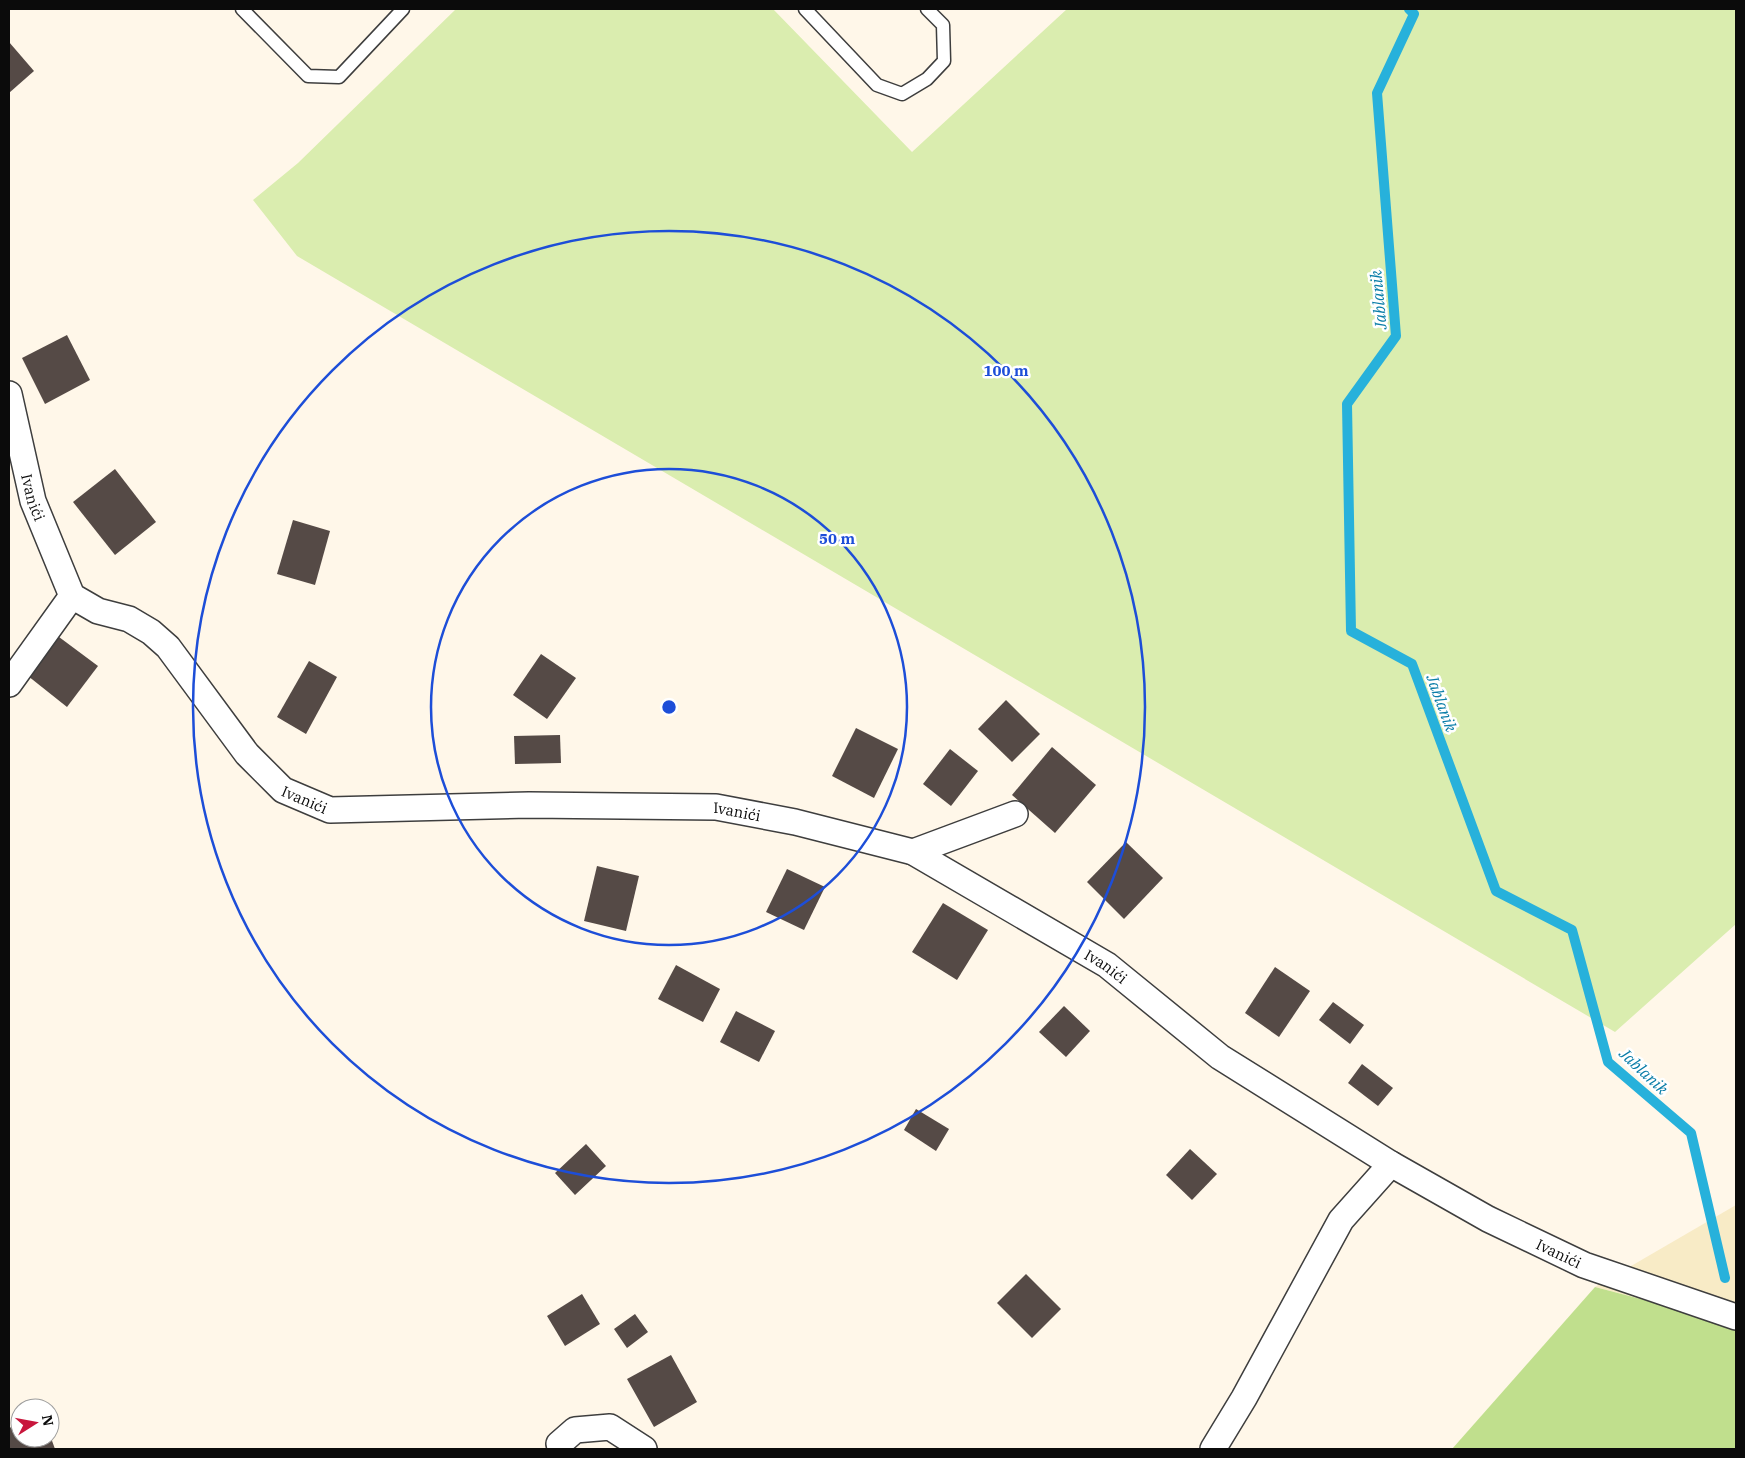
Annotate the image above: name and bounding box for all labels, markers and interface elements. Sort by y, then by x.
water label: Jablanik [1365,269,1391,332]
text: 100 m [983,361,1029,380]
street label: Ivanići [18,472,50,524]
text: 50 m [819,529,855,548]
water label: Jablanik [1422,671,1462,735]
centre of rings [660,698,678,716]
street label: Ivanići [279,781,331,817]
street label: Ivanići [713,797,763,825]
street label: Ivanići [1081,945,1132,987]
water label: Jablanik [1615,1043,1673,1099]
street label: Ivanići [1533,1234,1585,1272]
north arrow [10,1398,60,1448]
text: N [38,1413,58,1428]

